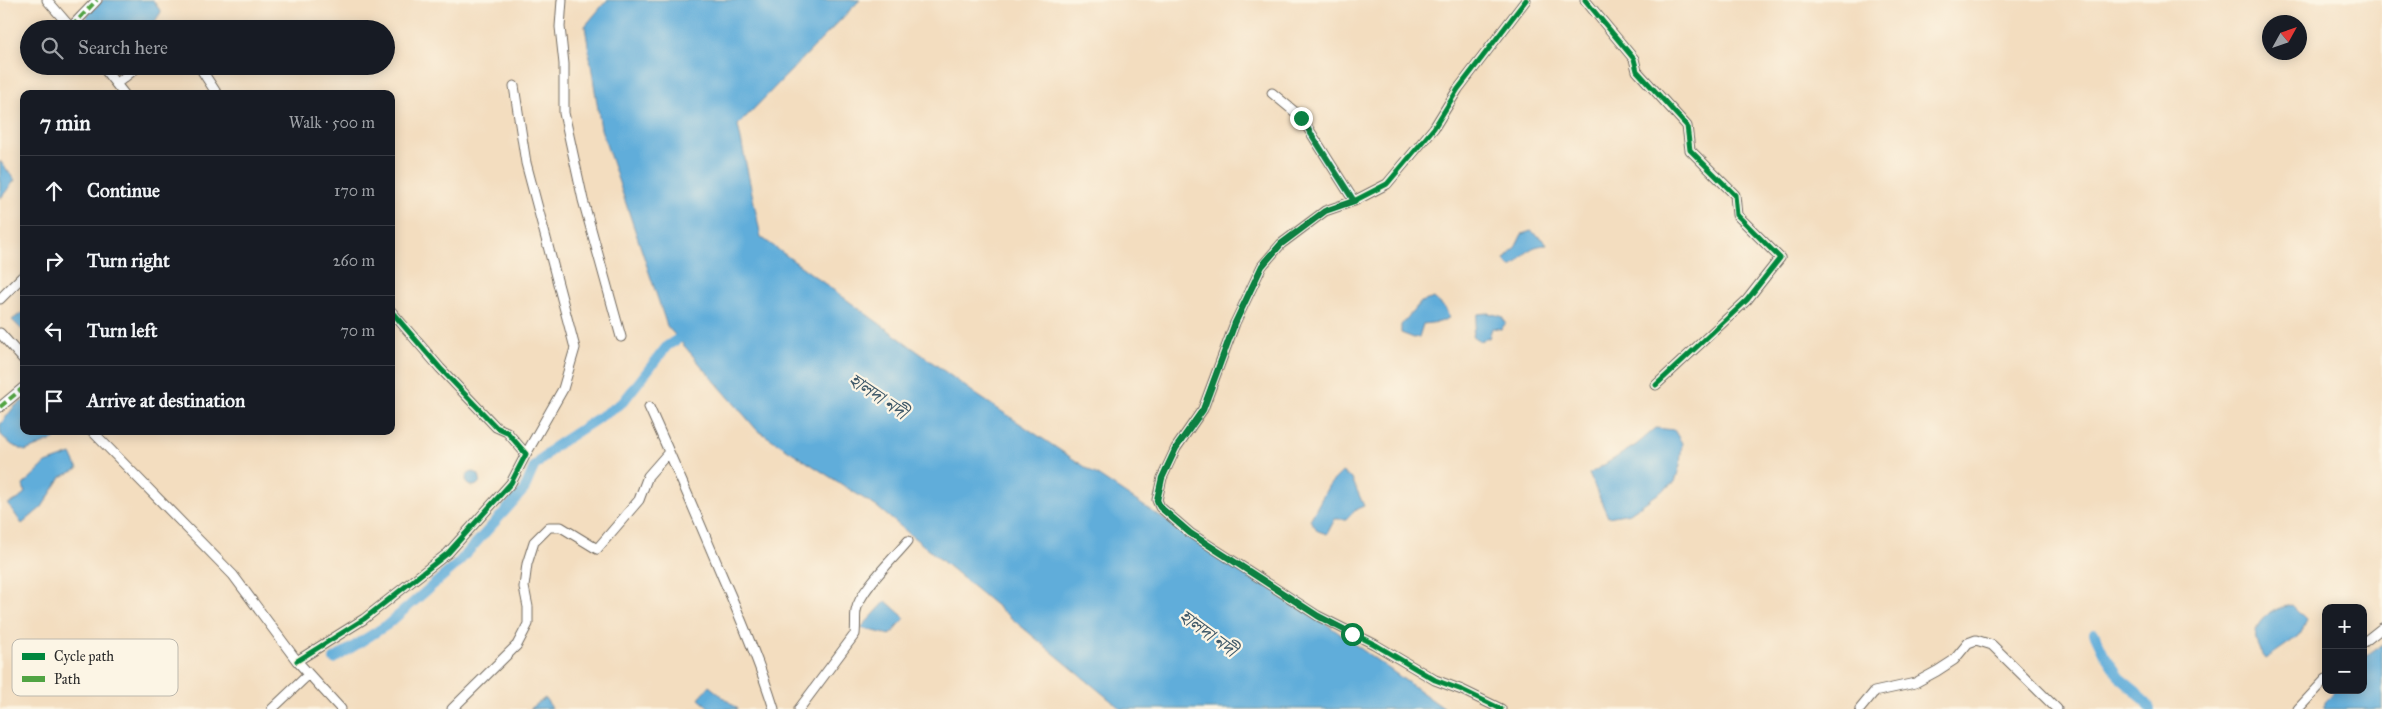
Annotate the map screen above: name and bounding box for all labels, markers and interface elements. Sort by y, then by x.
north arrow [2262,15,2307,60]
search box [20,20,395,75]
icon: search [38,34,66,62]
text: Search here [78,36,168,59]
route end [1290,107,1313,130]
text: 7 min [40,110,91,136]
text: Walk · 500 m [289,113,375,132]
icon: ahead [40,177,68,205]
text: Continue [87,179,160,202]
text: 170 m [334,181,375,200]
icon: right [40,247,68,275]
text: Turn right [87,249,170,272]
text: 260 m [333,251,375,270]
icon: left [40,317,68,345]
text: Turn left [87,319,157,342]
text: 70 m [340,321,375,340]
water label: হালদা নদী [844,368,914,425]
icon: arrive [40,387,68,415]
text: Arrive at destination [87,389,245,412]
water label: হালদা নদী [1175,604,1243,663]
map controls [2322,604,2367,694]
button: + [2322,604,2367,649]
route start [1341,623,1364,646]
legend [12,639,178,696]
text: Cycle path [54,648,114,665]
button: − [2322,649,2367,694]
text: Path [54,671,81,688]

